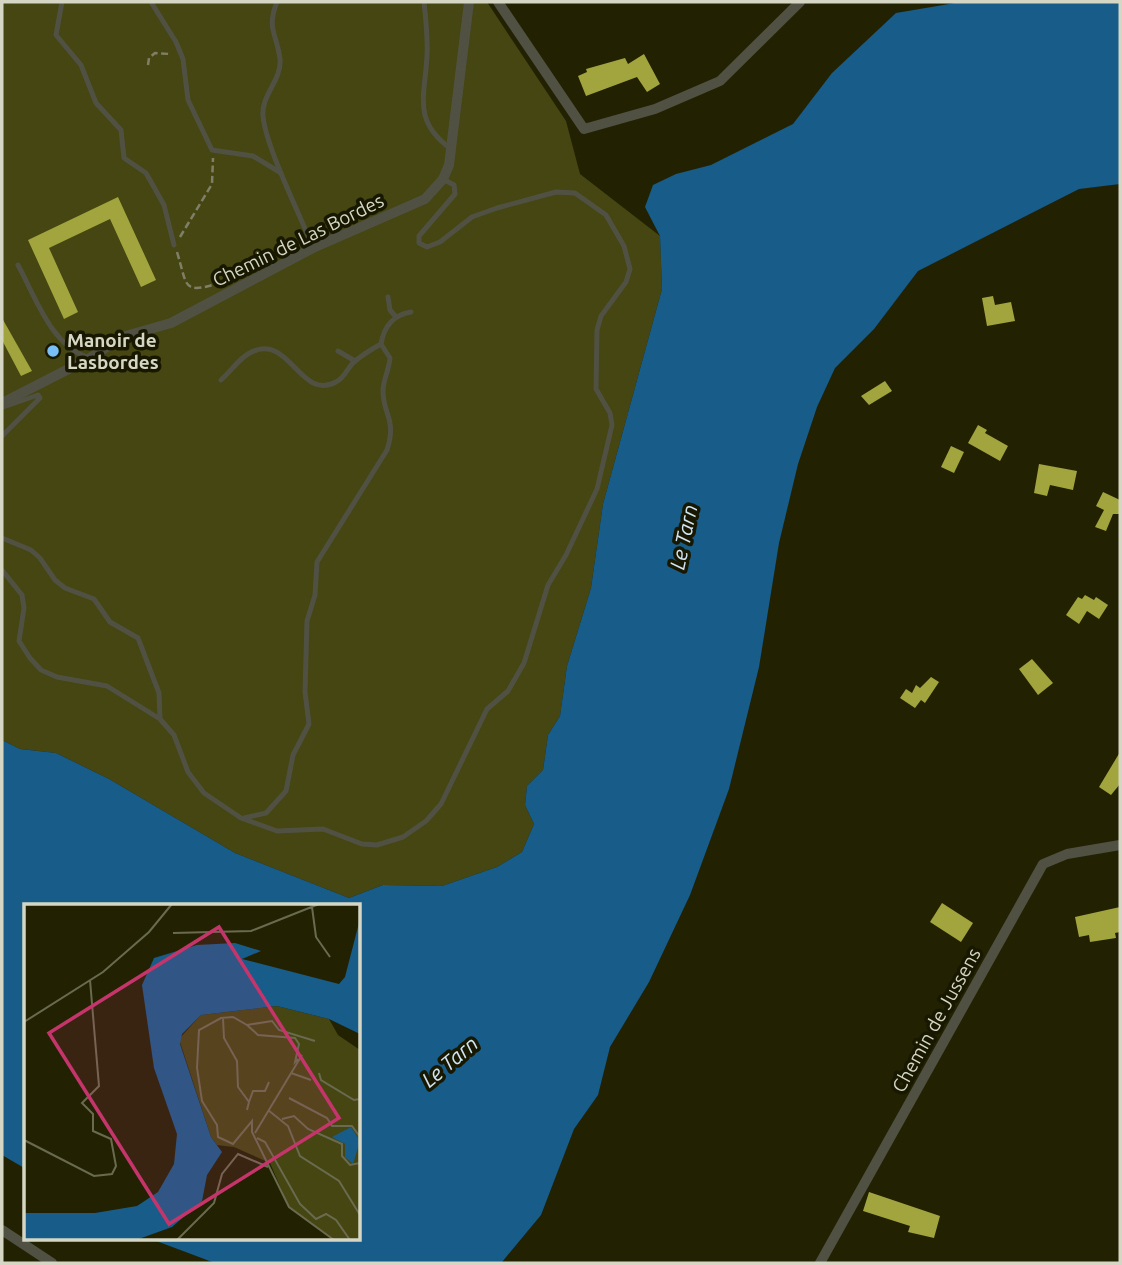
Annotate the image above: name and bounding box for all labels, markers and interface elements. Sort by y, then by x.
street label: Chemin de Las Bordes [209,189,387,291]
place label: Manoir de Lasbordes [67,329,159,373]
marker: Manoir de Lasbordes [45,343,61,359]
water label: Le Tarn [664,502,702,572]
inset map [24,904,360,1240]
street label: Chemin de Jussens [887,944,985,1096]
water label: Le Tarn [416,1031,482,1092]

